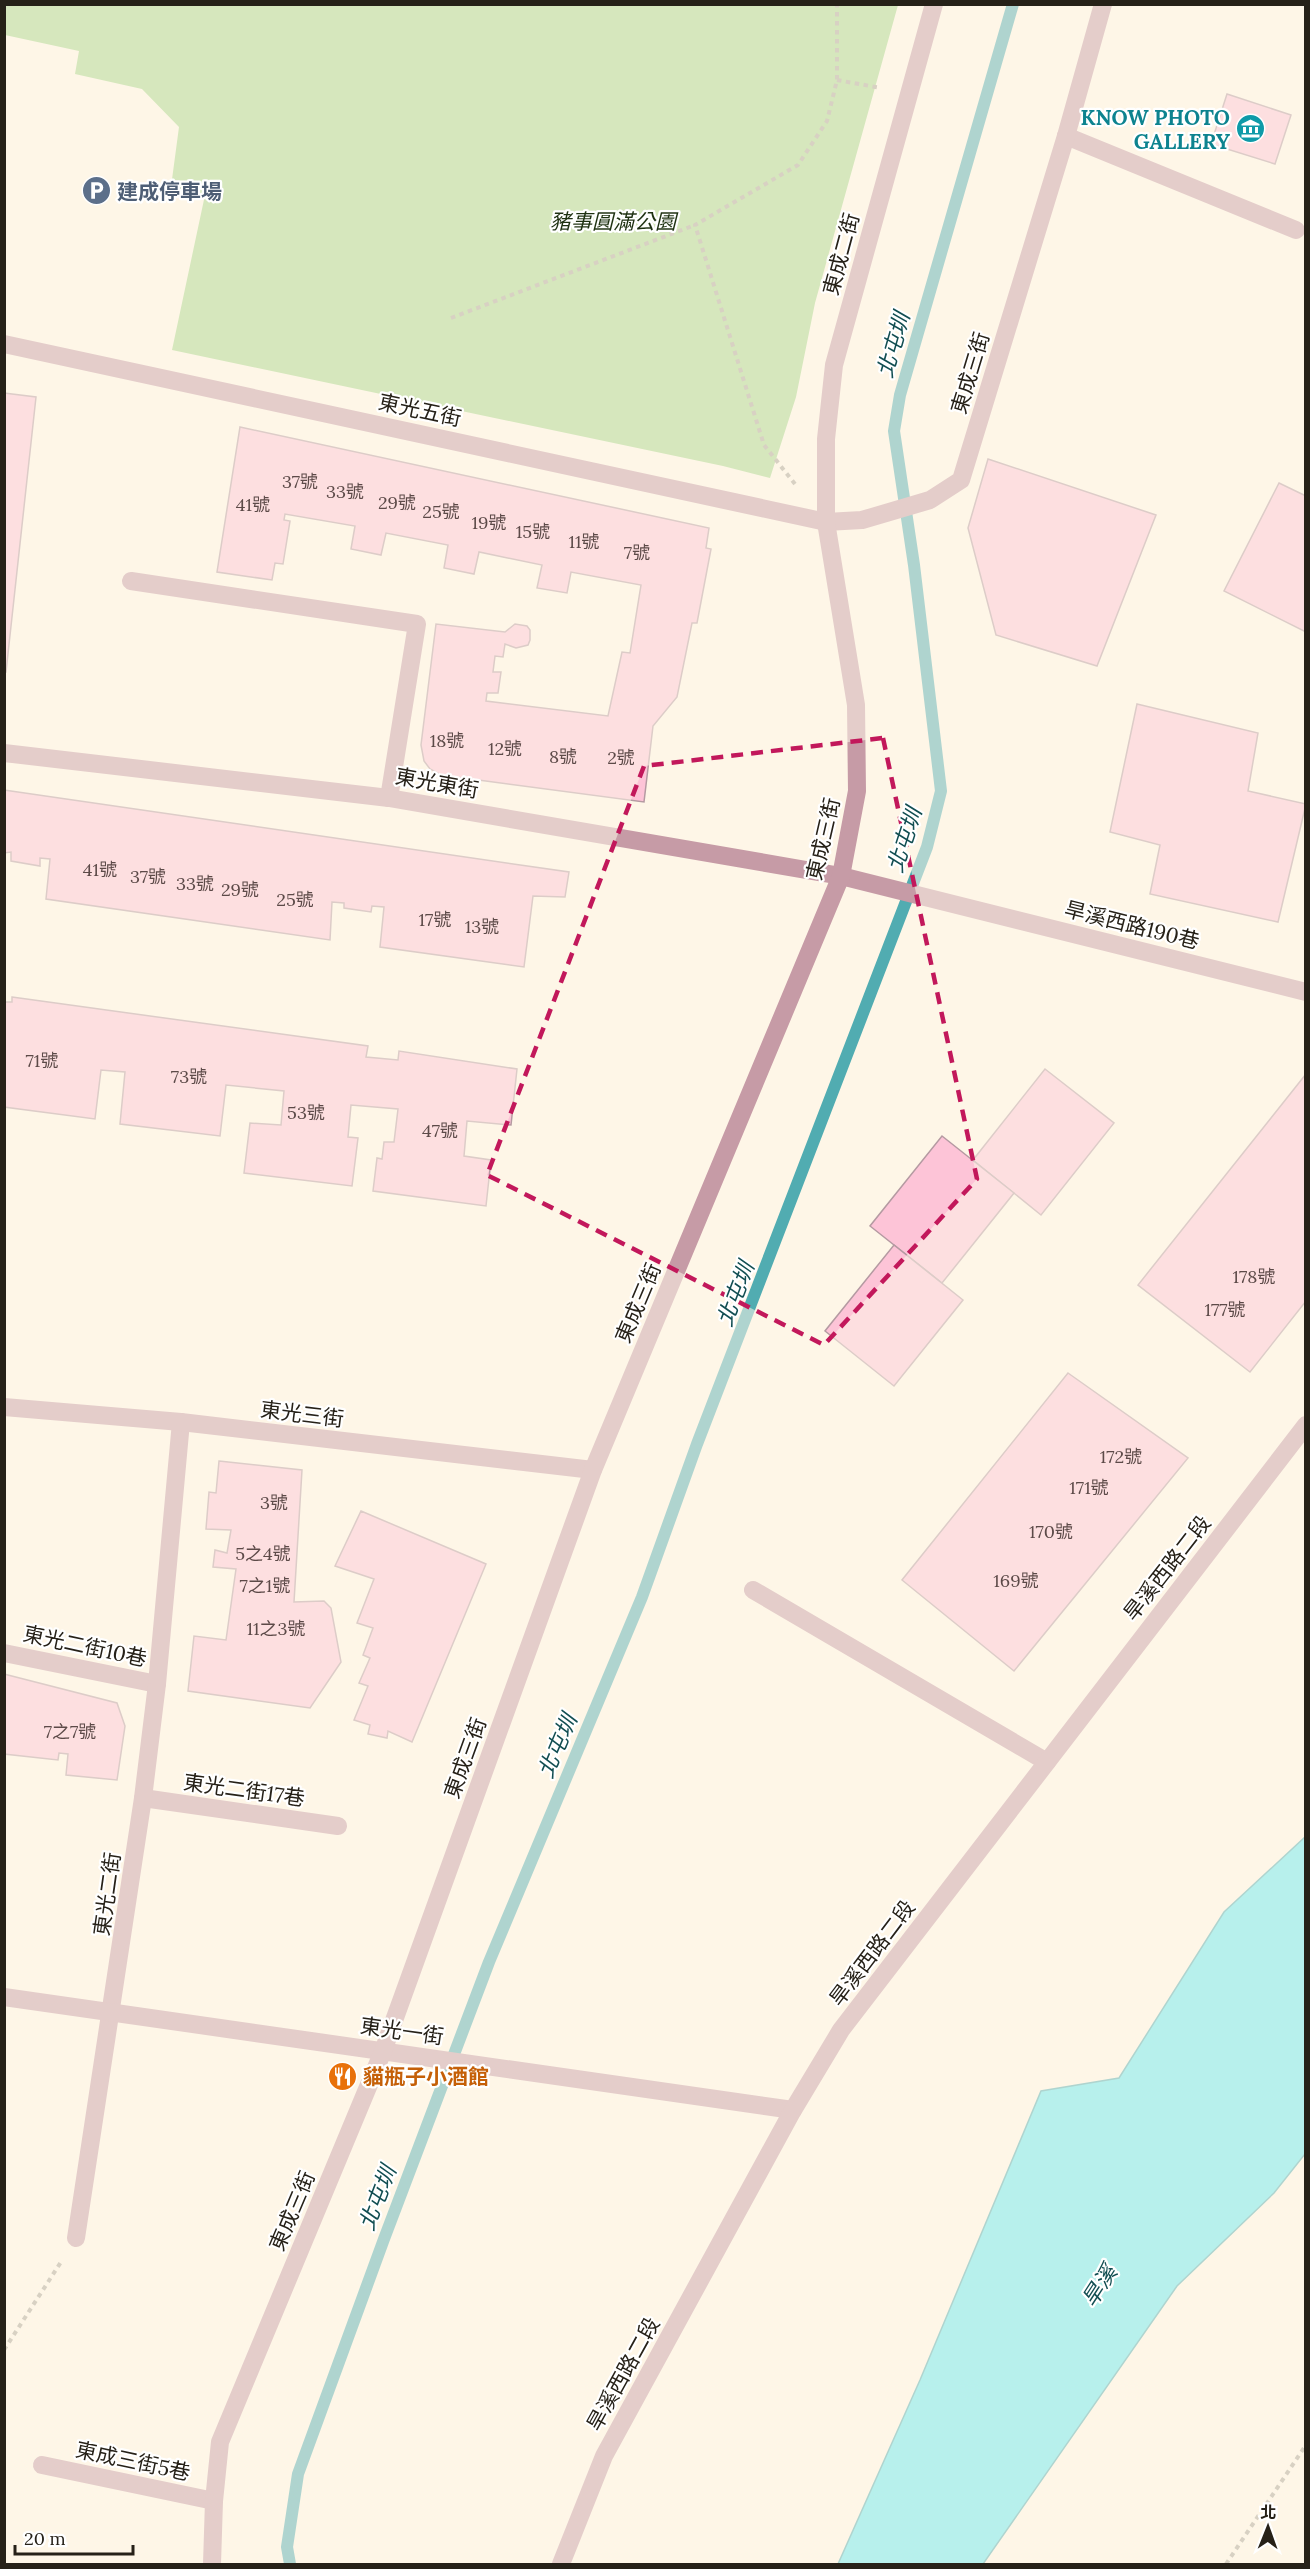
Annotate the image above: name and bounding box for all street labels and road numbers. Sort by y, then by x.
street label: 東成二街 [817,210,865,298]
street label: 東成三街 [945,329,995,417]
street label: 東光五街 [376,388,464,432]
street label: 東光東街 [393,762,481,804]
street label: 東成三街 [800,795,846,883]
street label: 旱溪西路190巷 [1062,895,1202,955]
street label: 東成三街 [609,1259,667,1347]
street label: 東光三街 [259,1395,345,1433]
street label: 旱溪西路二段 [1118,1510,1216,1626]
street label: 東光二街10巷 [21,1620,149,1672]
street label: 東成三街 [438,1714,492,1802]
street label: 東光二街17巷 [182,1768,306,1812]
street label: 東光二街 [88,1851,126,1937]
street label: 旱溪西路二段 [823,1895,921,2011]
street label: 東光一街 [359,2012,445,2050]
street label: 東成三街 [263,2167,321,2255]
street label: 旱溪西路二段 [581,2312,665,2436]
street label: 東成三街5巷 [73,2436,193,2486]

